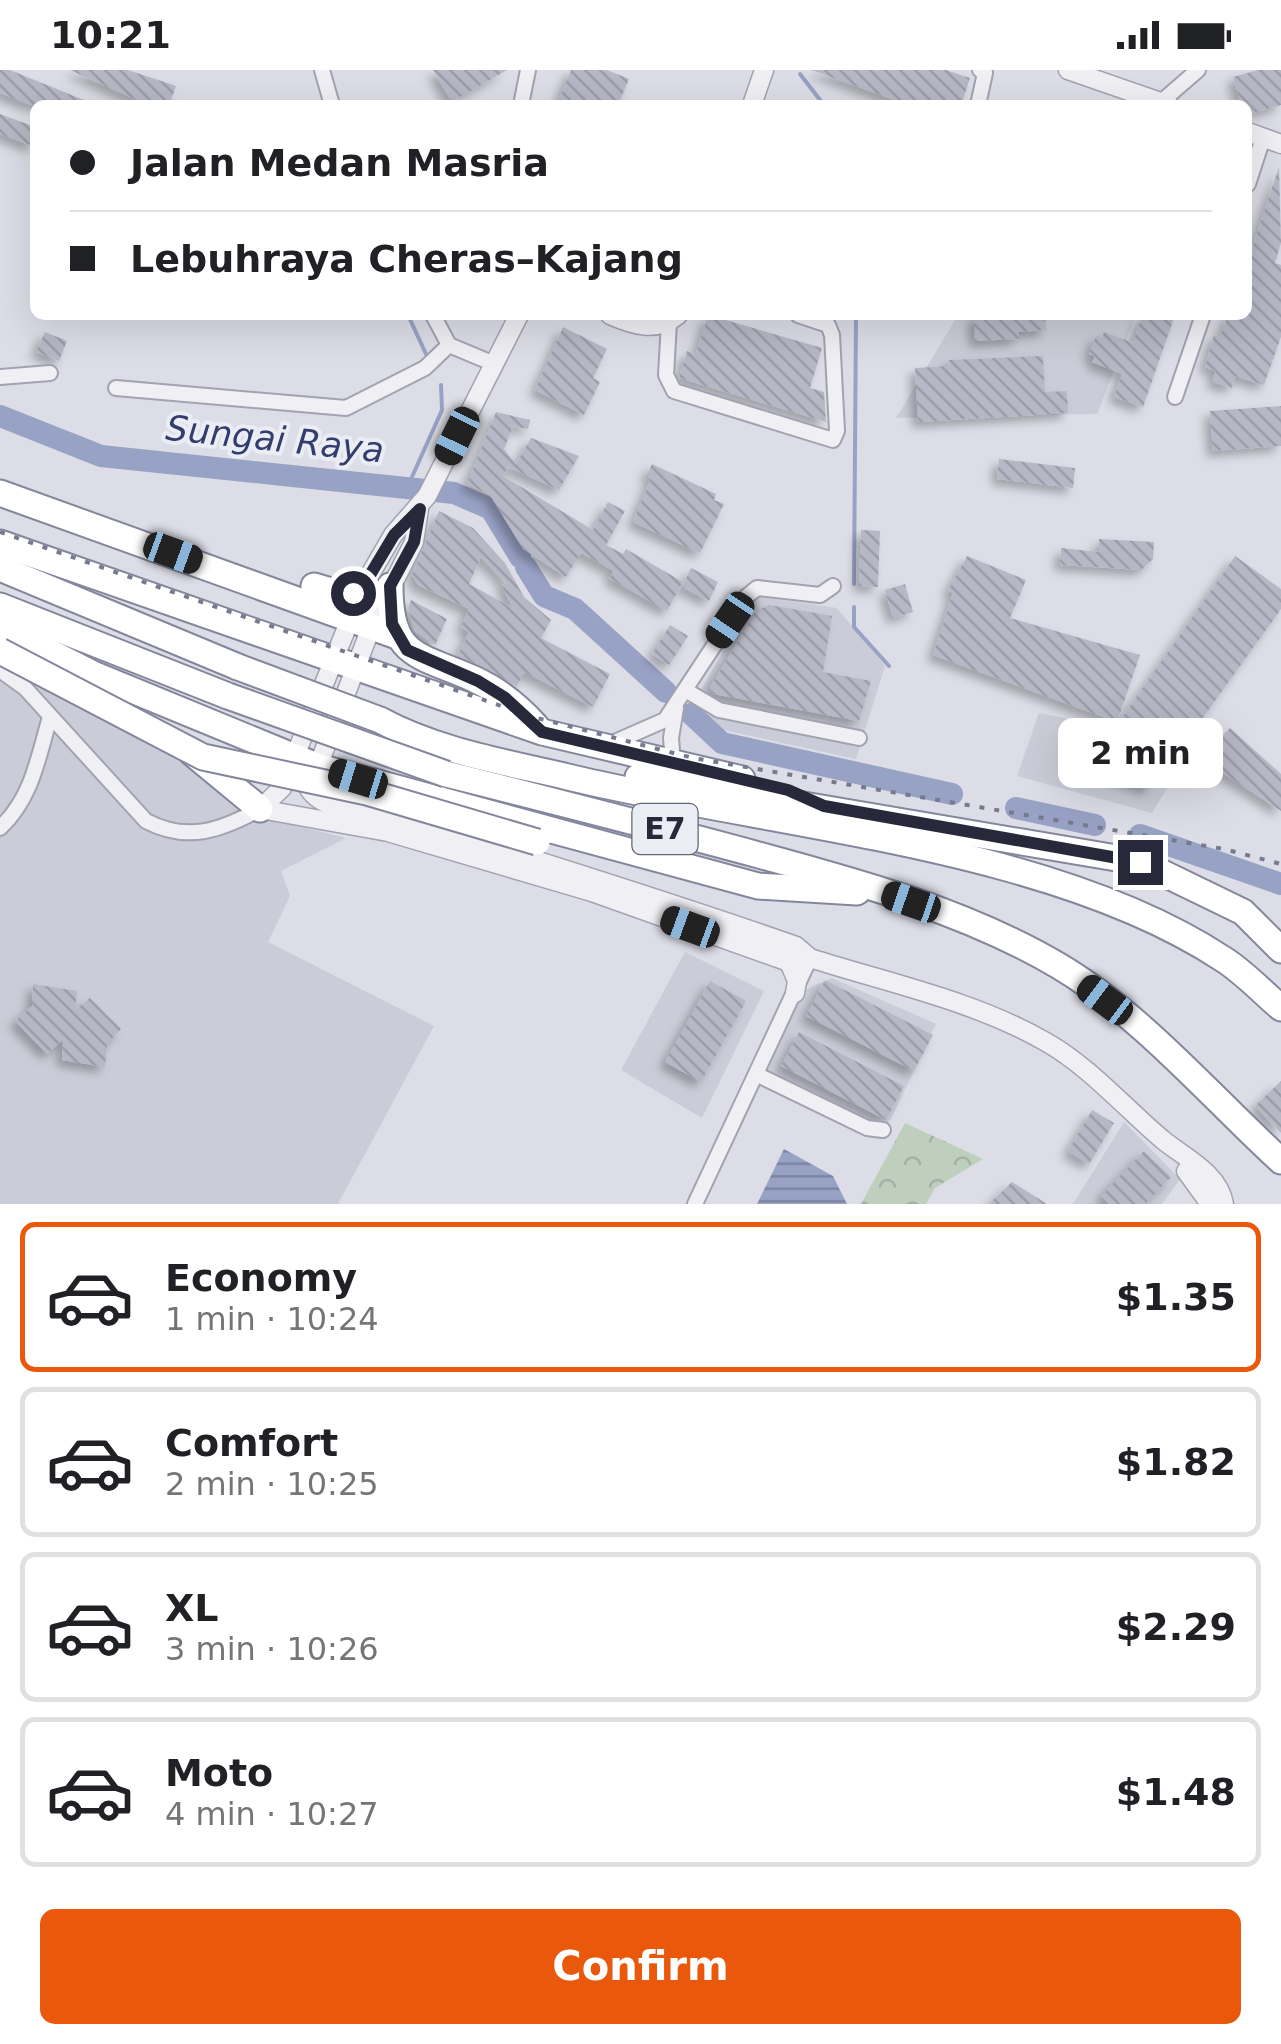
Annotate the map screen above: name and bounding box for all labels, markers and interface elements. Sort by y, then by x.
text: 10:21 [50,13,171,57]
text: Jalan Medan Masria [130,141,549,185]
text: Lebuhraya Cheras–Kajang [130,237,683,281]
car [430,402,484,470]
water label: Sungai Raya [164,408,386,470]
car [140,529,206,577]
route start [331,571,376,616]
car [701,587,759,653]
callout: 2 min [1058,717,1222,787]
text: 2 min [1090,734,1191,772]
car [325,756,391,802]
road number: E7 [632,804,698,854]
route end [1118,840,1163,885]
car [878,878,944,926]
car [657,903,723,951]
car [1072,970,1138,1030]
icon: car [45,1252,135,1342]
text: Economy [165,1256,357,1300]
text: $1.35 [1116,1275,1236,1319]
text: 1 min · 10:24 [165,1300,379,1338]
icon: car [45,1417,135,1507]
text: Comfort [165,1421,338,1465]
text: $1.82 [1116,1440,1236,1484]
text: 2 min · 10:25 [165,1465,379,1503]
icon: car [45,1582,135,1672]
text: XL [165,1586,219,1630]
text: $2.29 [1116,1605,1236,1649]
text: 3 min · 10:26 [165,1630,379,1668]
icon: car [45,1747,135,1837]
text: Moto [165,1751,273,1795]
text: $1.48 [1116,1770,1236,1814]
text: 4 min · 10:27 [165,1795,379,1833]
button: Confirm [40,1909,1241,2024]

